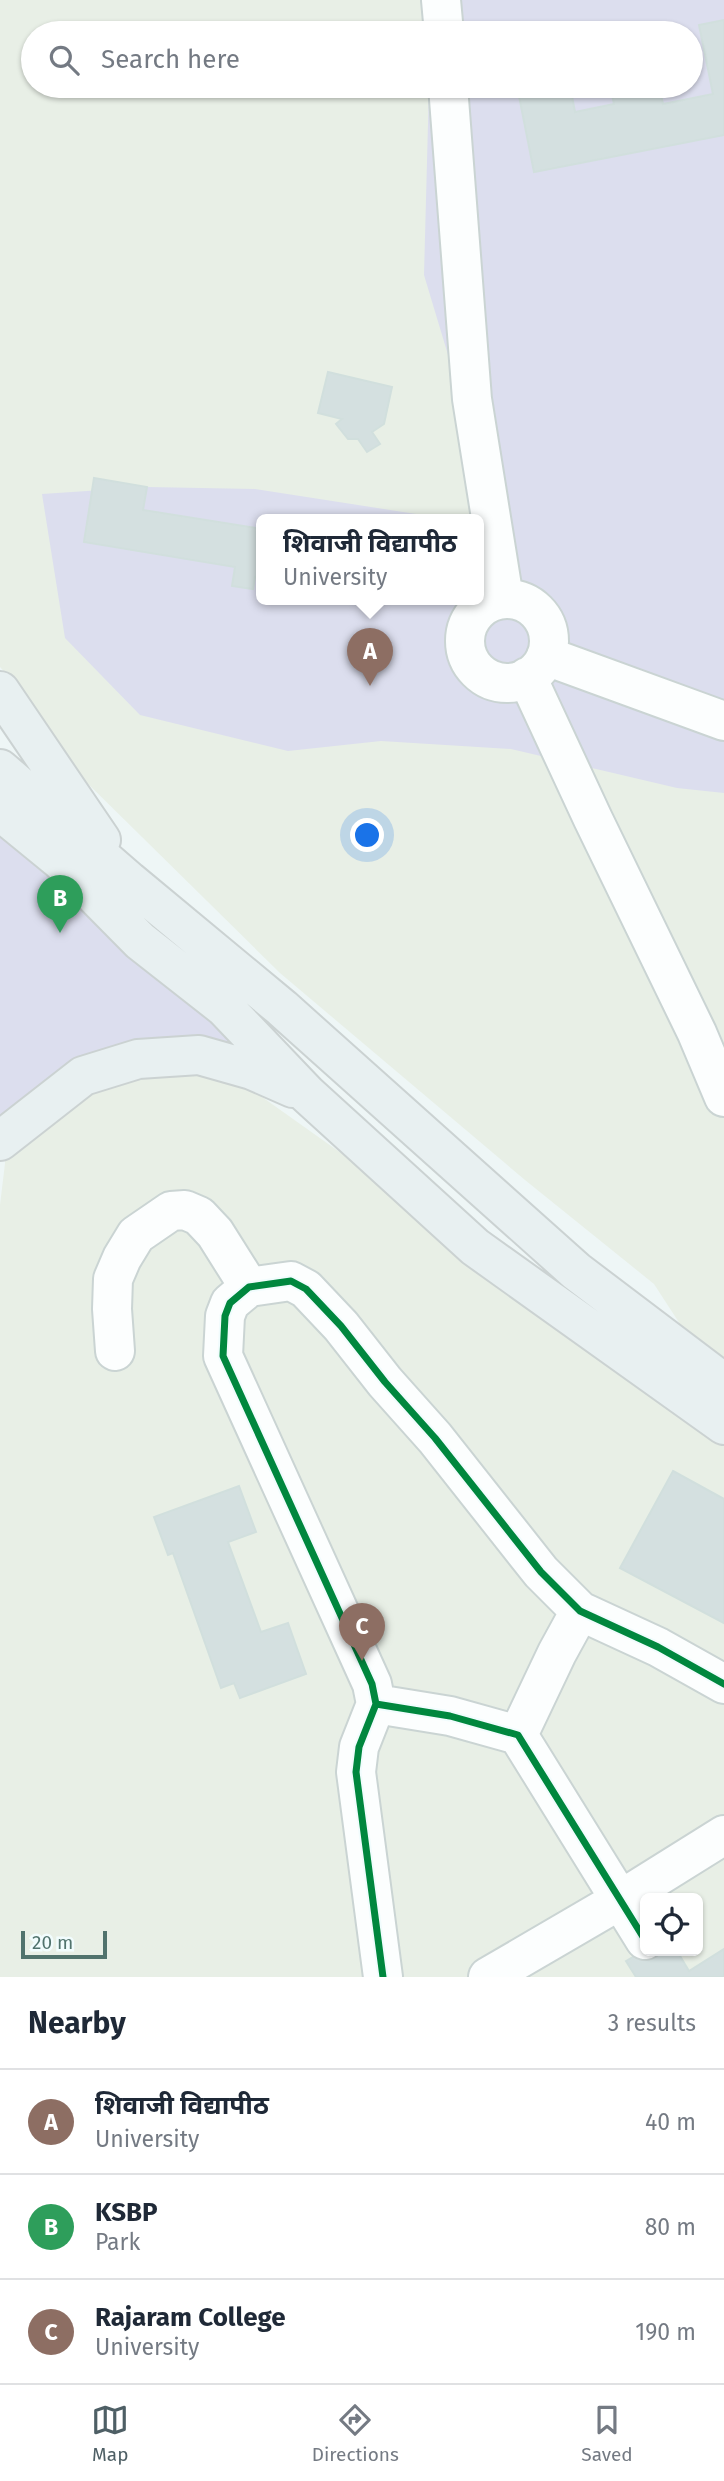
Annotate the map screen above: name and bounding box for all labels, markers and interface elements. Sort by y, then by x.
search box [21,21,703,98]
icon: search [45,41,83,79]
text: Search here [101,44,240,75]
popup [256,514,484,605]
text: शिवाजी विद्यापीठ [283,528,457,559]
text: University [283,563,387,591]
pin: A [347,628,393,686]
your location [350,818,384,852]
pin: B [37,875,83,933]
pin: C [339,1603,385,1661]
map controls [640,1893,703,1956]
button: locate [640,1893,703,1956]
scale bar [21,1928,107,1960]
text: 20 m [32,1931,73,1954]
text: Nearby [28,2005,126,2041]
text: 3 results [608,2009,696,2037]
text: शिवाजी विद्यापीठ [95,2090,269,2121]
text: A [44,2108,58,2136]
text: 40 m [645,2108,696,2136]
text: University [95,2125,199,2153]
text: KSBP [95,2197,158,2228]
text: B [44,2213,58,2241]
text: 80 m [645,2213,696,2241]
text: Park [95,2228,140,2256]
text: Rajaram College [95,2302,286,2333]
text: C [44,2318,58,2346]
text: 190 m [635,2318,696,2346]
text: University [95,2333,199,2361]
tab: Map [91,2401,129,2466]
tab: Directions [312,2401,399,2466]
tab: Saved [581,2401,633,2466]

